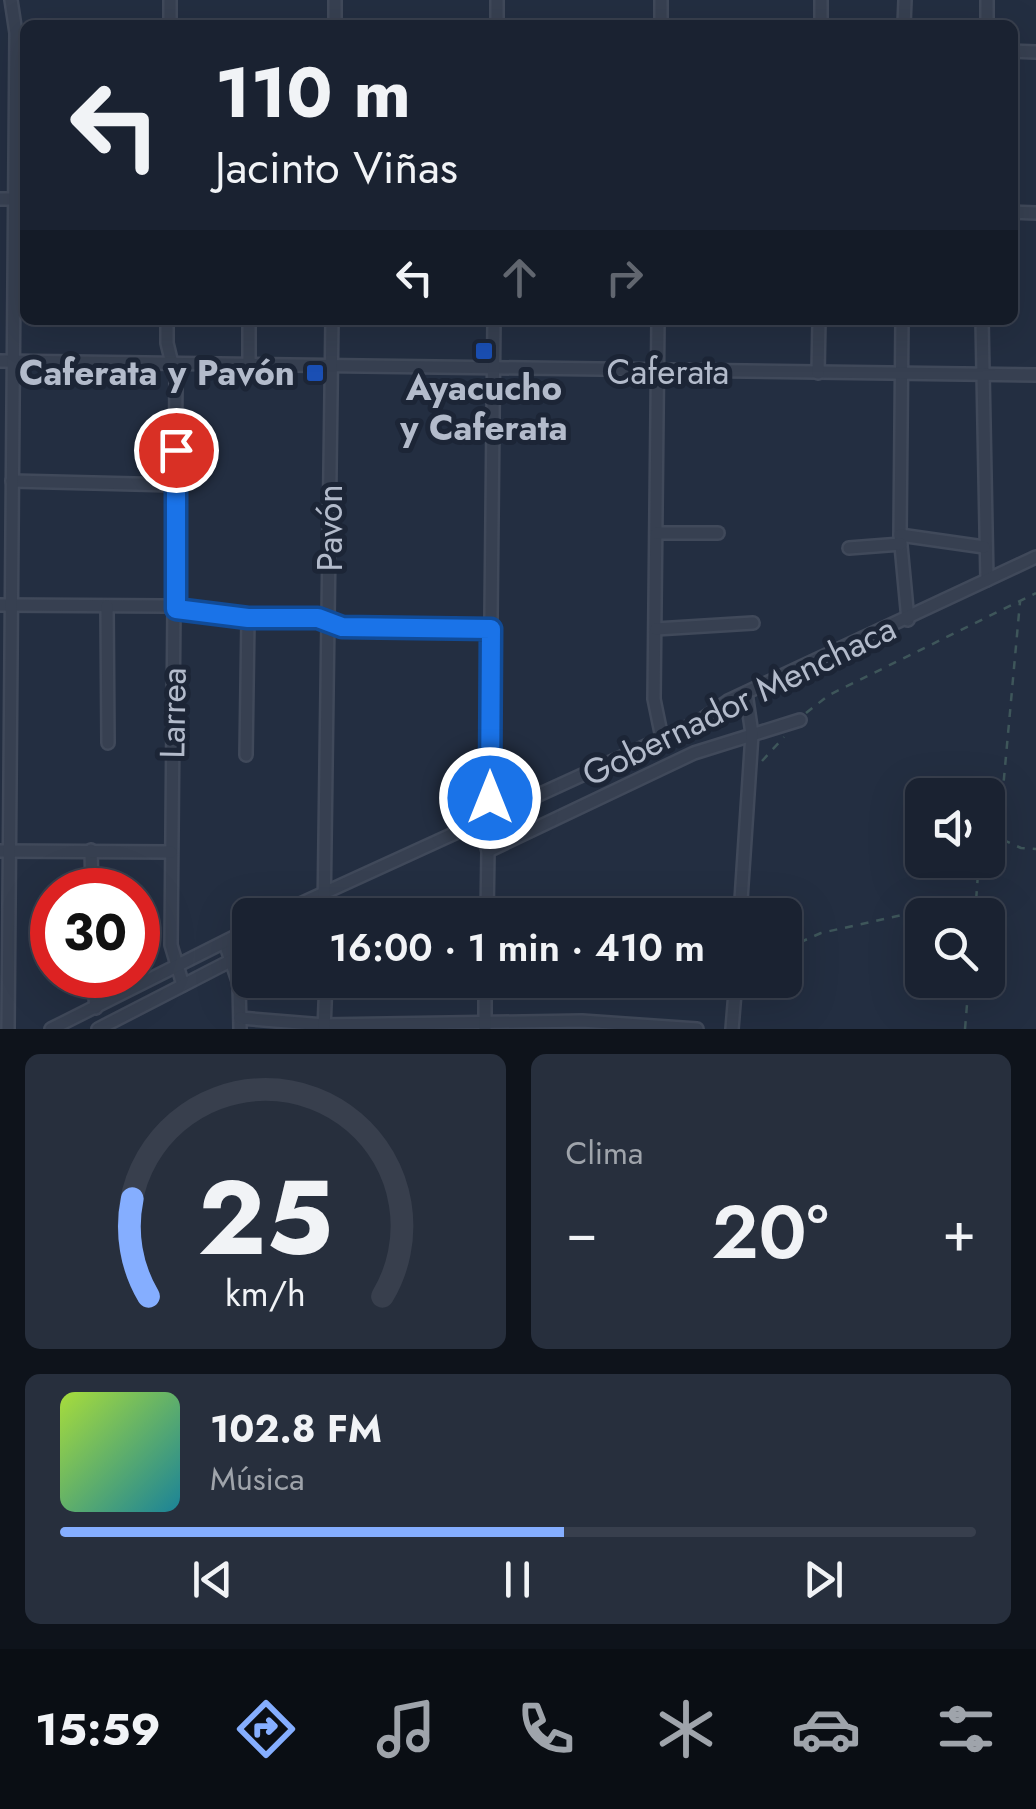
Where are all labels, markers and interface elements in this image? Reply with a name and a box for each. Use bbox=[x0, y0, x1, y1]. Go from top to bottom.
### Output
text: 110 m bbox=[215, 42, 411, 143]
icon: left bbox=[50, 60, 180, 190]
text: Jacinto Viñas bbox=[215, 135, 458, 200]
icon: left bbox=[387, 250, 442, 305]
icon: ahead bbox=[492, 250, 547, 305]
icon: right bbox=[597, 250, 652, 305]
marker: Ayacucho y Caferata bbox=[473, 340, 495, 362]
street label: Caferata bbox=[607, 347, 729, 397]
place label: Caferata y Pavón bbox=[19, 348, 295, 398]
marker: Caferata y Pavón bbox=[304, 362, 326, 384]
place label: Ayacucho y Caferata bbox=[399, 363, 568, 453]
pin bbox=[134, 408, 219, 493]
icon: arrive bbox=[149, 423, 204, 478]
street label: Pavón bbox=[305, 484, 355, 572]
street label: Gobernador Menchaca bbox=[574, 603, 904, 799]
street label: Larrea bbox=[147, 667, 199, 759]
position arrow bbox=[438, 746, 542, 850]
map controls bbox=[905, 778, 1005, 998]
button: sound bbox=[905, 778, 1005, 878]
speed limit sign: 30 bbox=[30, 868, 160, 998]
button: search bbox=[905, 898, 1005, 998]
text: 16:00 · 1 min · 410 m bbox=[329, 920, 705, 975]
text: Clima bbox=[566, 1130, 643, 1176]
text: 25 bbox=[198, 1143, 333, 1293]
text: 20° bbox=[711, 1178, 829, 1286]
text: − bbox=[566, 1192, 598, 1272]
text: + bbox=[942, 1192, 976, 1272]
text: km/h bbox=[225, 1268, 306, 1319]
text: 102.8 FM bbox=[210, 1401, 382, 1456]
text: Música bbox=[210, 1456, 305, 1502]
icon: previous bbox=[185, 1552, 240, 1607]
icon: pause bbox=[490, 1552, 545, 1607]
icon: next bbox=[796, 1552, 851, 1607]
icon: directions bbox=[231, 1694, 301, 1764]
icon: music bbox=[371, 1694, 441, 1764]
icon: phone bbox=[511, 1694, 581, 1764]
icon: climate bbox=[651, 1694, 721, 1764]
icon: car bbox=[791, 1694, 861, 1764]
icon: filters bbox=[931, 1694, 1001, 1764]
text: 15:59 bbox=[35, 1697, 161, 1762]

